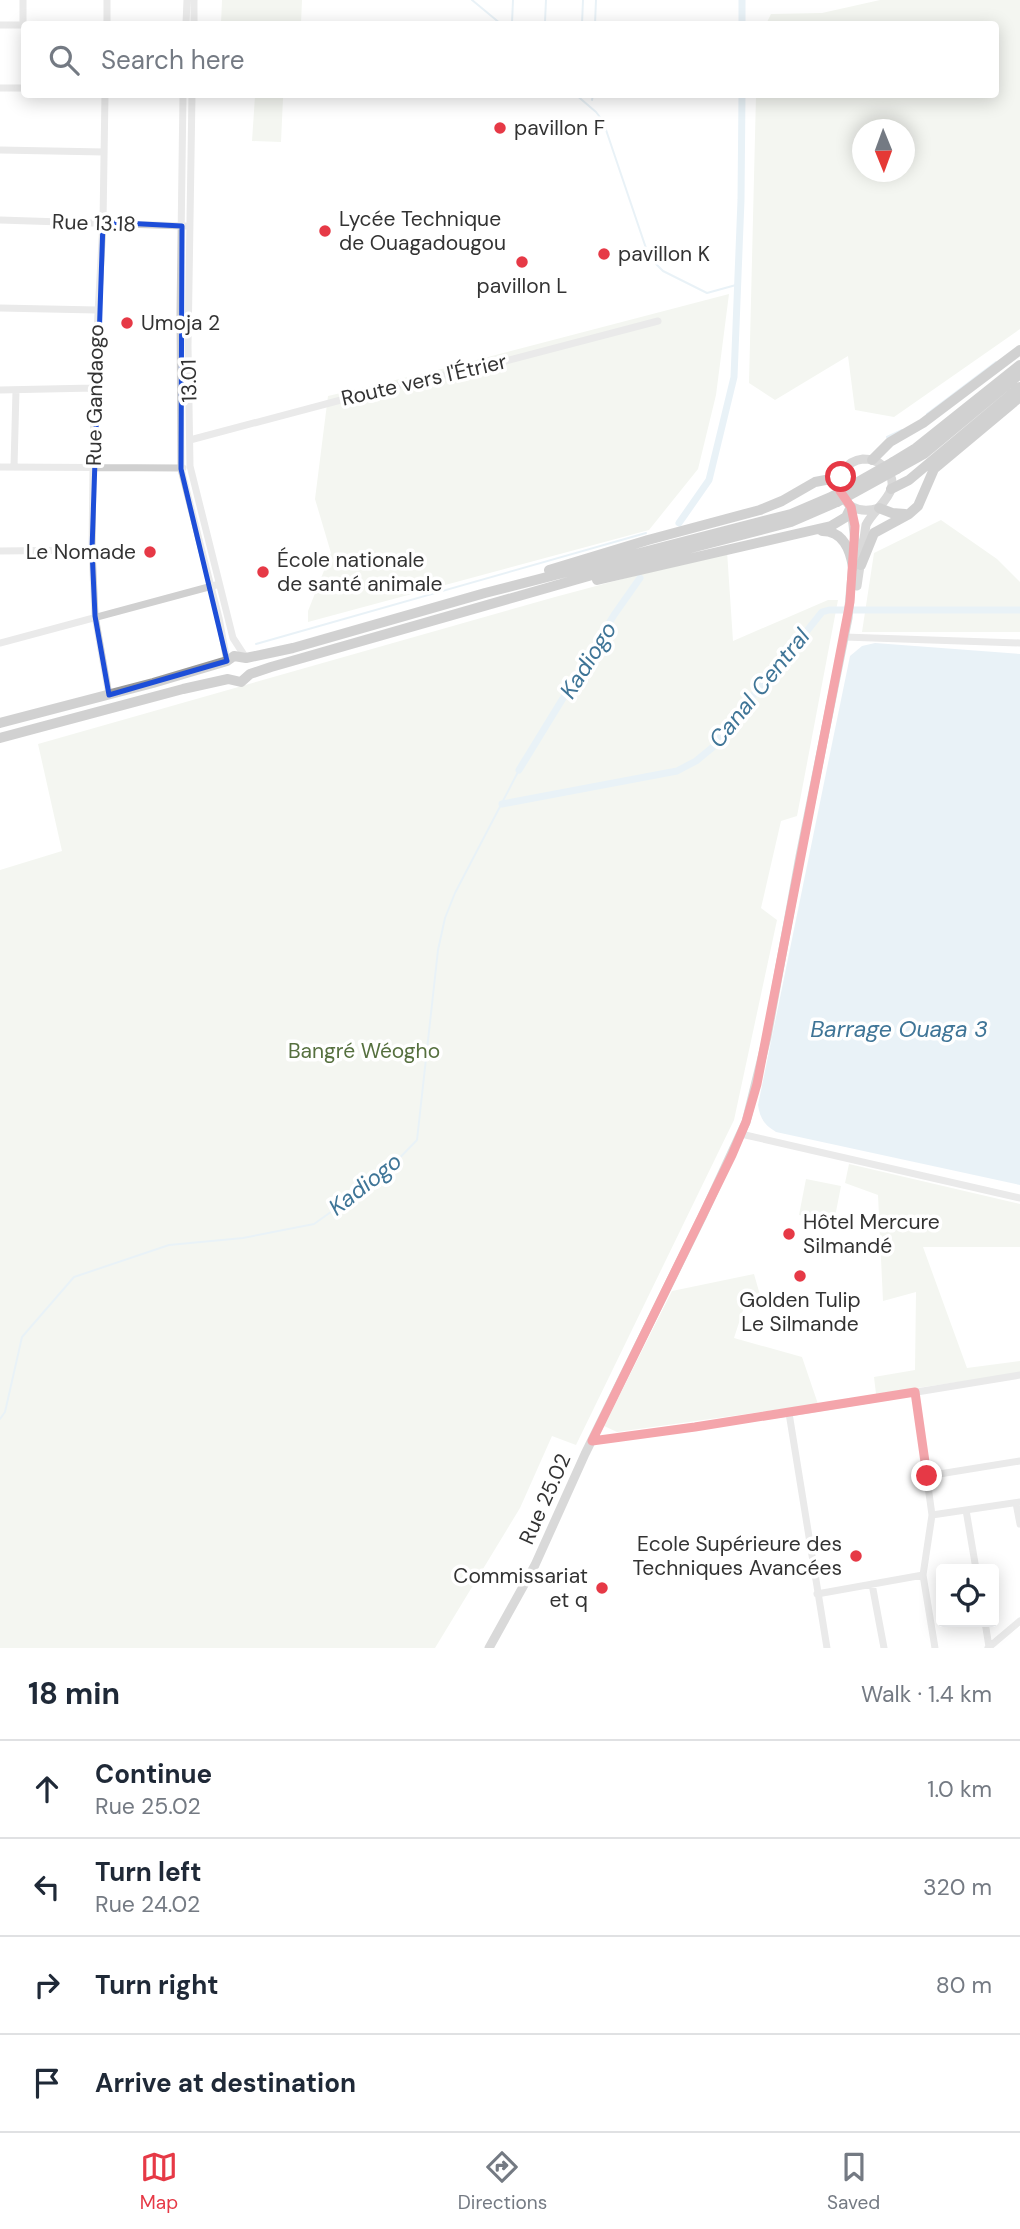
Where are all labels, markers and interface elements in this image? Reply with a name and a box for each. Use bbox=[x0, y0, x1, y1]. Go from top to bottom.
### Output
search box bbox=[21, 21, 999, 98]
icon: search bbox=[45, 41, 83, 79]
text: Search here bbox=[101, 43, 244, 77]
place label: pavillon F bbox=[514, 114, 605, 142]
north arrow bbox=[852, 119, 915, 182]
marker: pavillon F bbox=[492, 120, 508, 136]
place label: Lycée Technique de Ouagadougou bbox=[339, 205, 506, 257]
street label: Rue 13.18 bbox=[52, 208, 136, 238]
marker: Lycée Technique de Ouagadougou bbox=[317, 223, 333, 239]
place label: pavillon K bbox=[618, 240, 710, 268]
marker: pavillon K bbox=[596, 246, 612, 262]
marker: pavillon L bbox=[514, 254, 530, 270]
place label: pavillon L bbox=[477, 272, 567, 300]
place label: Umoja 2 bbox=[141, 309, 220, 337]
marker: Umoja 2 bbox=[119, 315, 135, 331]
street label: Rue Gandaogo bbox=[80, 324, 110, 466]
street label: Route vers l'Étrier bbox=[339, 347, 510, 413]
street label: 13.01 bbox=[175, 359, 203, 403]
route start bbox=[825, 461, 856, 492]
place label: Le Nomade bbox=[26, 538, 136, 566]
marker: Le Nomade bbox=[142, 544, 158, 560]
place label: École nationale de santé animale bbox=[277, 546, 442, 598]
marker: École nationale de santé animale bbox=[255, 564, 271, 580]
water label: Kadiogo bbox=[553, 616, 623, 704]
water label: Canal Central bbox=[702, 622, 817, 754]
water label: Barrage Ouaga 3 bbox=[810, 1014, 988, 1044]
park label: Bangré Wéogho bbox=[288, 1037, 440, 1065]
water label: Kadiogo bbox=[322, 1146, 408, 1222]
place label: Hôtel Mercure Silmandé bbox=[803, 1208, 940, 1260]
marker: Hôtel Mercure Silmandé bbox=[781, 1226, 797, 1242]
marker: Golden Tulip Le Silmande bbox=[792, 1268, 808, 1284]
place label: Golden Tulip Le Silmande bbox=[739, 1286, 861, 1338]
street label: Rue 25.02 bbox=[513, 1449, 577, 1549]
route end bbox=[911, 1460, 942, 1491]
place label: Ecole Supérieure des Techniques Avancées bbox=[632, 1530, 842, 1582]
marker: Ecole Supérieure des Techniques Avancées bbox=[848, 1548, 864, 1564]
place label: Commissariat et q bbox=[453, 1562, 588, 1614]
map controls bbox=[936, 1564, 999, 1627]
button: locate bbox=[936, 1564, 999, 1627]
marker: Commissariat et q bbox=[594, 1580, 610, 1596]
text: 18 min bbox=[28, 1674, 120, 1713]
text: Walk · 1.4 km bbox=[861, 1679, 992, 1709]
text: Continue bbox=[95, 1757, 212, 1791]
icon: ahead bbox=[28, 1770, 66, 1808]
text: 1.0 km bbox=[927, 1774, 992, 1804]
text: Rue 25.02 bbox=[95, 1791, 201, 1821]
text: Turn left bbox=[95, 1855, 202, 1889]
icon: left bbox=[28, 1868, 66, 1906]
text: 320 m bbox=[923, 1872, 992, 1902]
text: Rue 24.02 bbox=[95, 1889, 200, 1919]
icon: right bbox=[28, 1966, 66, 2004]
text: Turn right bbox=[95, 1968, 219, 2002]
text: 80 m bbox=[936, 1970, 992, 2000]
icon: arrive bbox=[28, 2064, 66, 2102]
text: Arrive at destination bbox=[95, 2066, 356, 2100]
tab: Map bbox=[140, 2148, 178, 2215]
tab: Directions bbox=[458, 2148, 547, 2215]
tab: Saved bbox=[827, 2148, 880, 2215]

